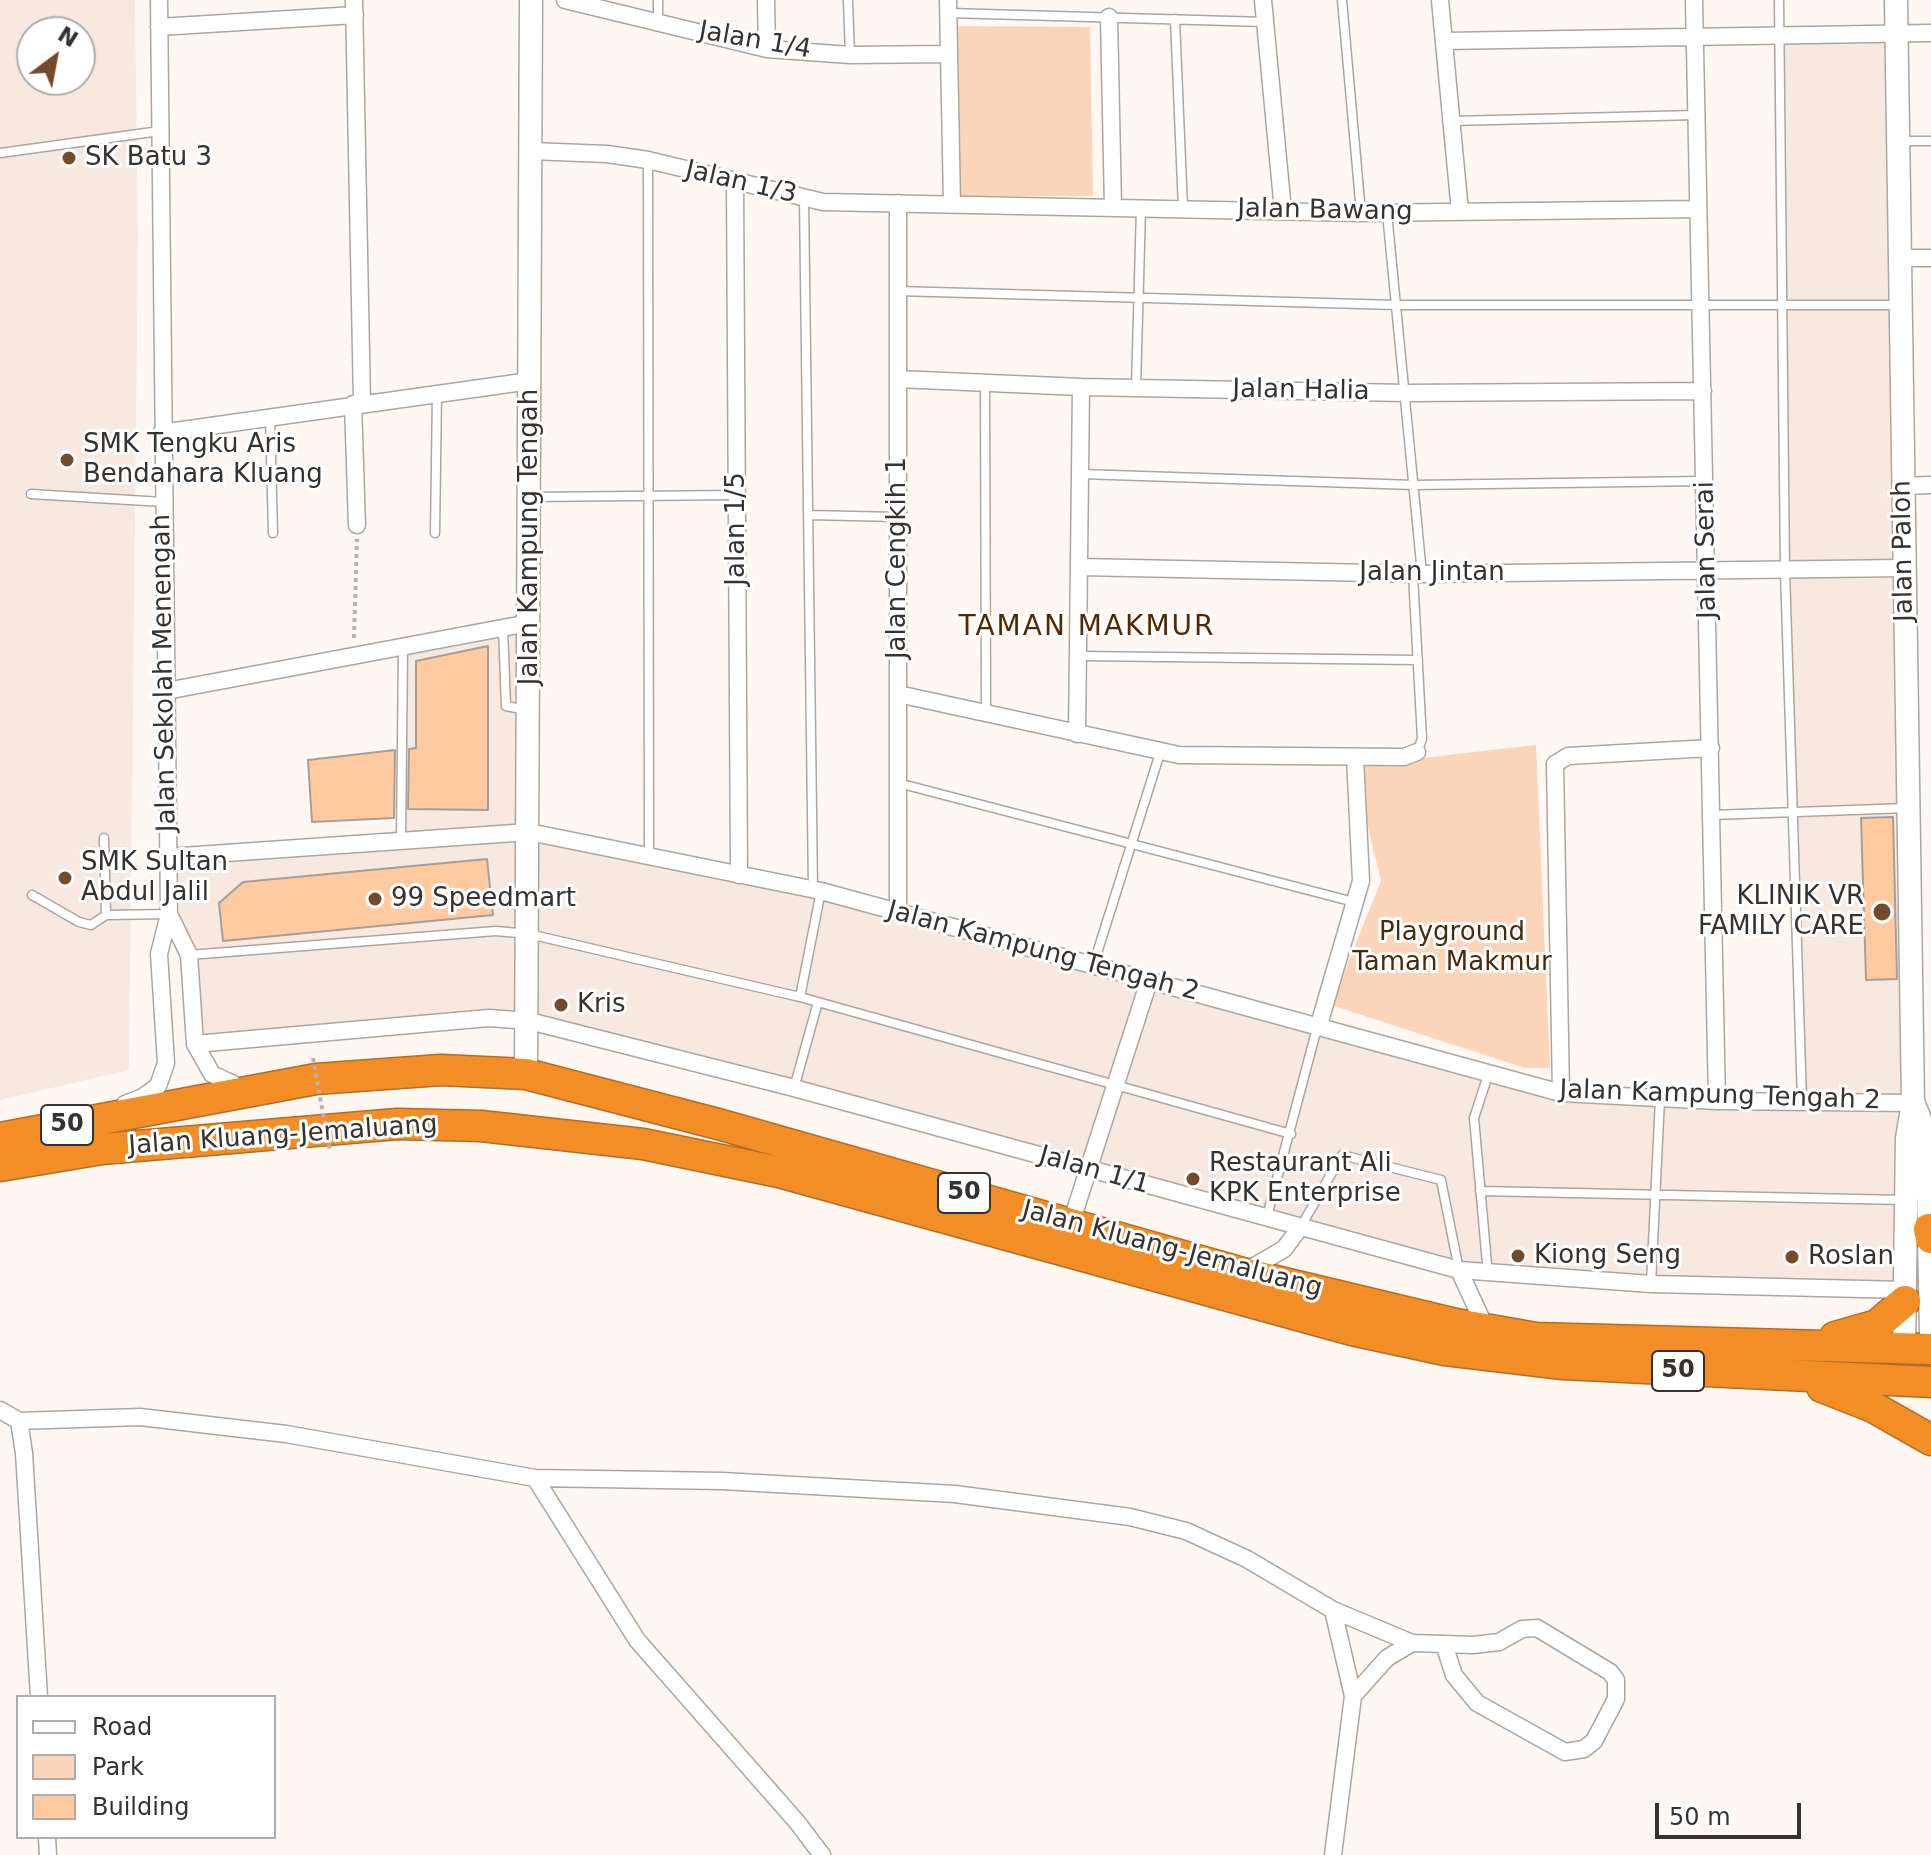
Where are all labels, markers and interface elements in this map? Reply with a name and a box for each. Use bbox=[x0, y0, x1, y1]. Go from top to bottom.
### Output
north arrow bbox=[16, 16, 96, 96]
street label: Jalan 1/4 bbox=[696, 16, 814, 66]
text: N bbox=[53, 21, 82, 52]
place label: SK Batu 3 bbox=[85, 142, 212, 174]
marker: SK Batu 3 bbox=[60, 149, 78, 167]
street label: Jalan 1/3 bbox=[682, 155, 800, 211]
street label: Jalan Bawang bbox=[1237, 194, 1413, 228]
street label: Jalan Halia bbox=[1232, 374, 1370, 408]
street label: Jalan Kampung Tengah bbox=[514, 389, 546, 685]
place label: SMK Tengku Aris Bendahara Kluang bbox=[83, 429, 323, 490]
marker: SMK Tengku Aris Bendahara Kluang bbox=[58, 451, 76, 469]
street label: Jalan Cengkih 1 bbox=[882, 457, 914, 659]
street label: Jalan 1/5 bbox=[721, 472, 753, 586]
street label: Jalan Paloh bbox=[1887, 480, 1921, 622]
street label: Jalan Serai bbox=[1690, 481, 1724, 619]
street label: Jalan Sekolah Menengah bbox=[147, 514, 183, 832]
street label: Jalan Jintan bbox=[1359, 557, 1505, 589]
district label: TAMAN MAKMUR bbox=[958, 611, 1216, 645]
place label: SMK Sultan Abdul Jalil bbox=[81, 847, 228, 908]
marker: SMK Sultan Abdul Jalil bbox=[56, 869, 74, 887]
place label: KLINIK VR FAMILY CARE bbox=[1698, 881, 1864, 942]
place label: 99 Speedmart bbox=[391, 883, 576, 915]
marker: 99 Speedmart bbox=[366, 890, 384, 908]
street label: Jalan Kampung Tengah 2 bbox=[884, 895, 1202, 1009]
marker: KLINIK VR FAMILY CARE bbox=[1871, 901, 1893, 923]
park label: Playground Taman Makmur bbox=[1352, 917, 1552, 978]
place label: Kris bbox=[577, 989, 626, 1021]
marker: Kris bbox=[552, 996, 570, 1014]
street label: Jalan Kampung Tengah 2 bbox=[1559, 1075, 1881, 1117]
road number: 50 bbox=[41, 1105, 93, 1145]
street label: Jalan Kluang-Jemaluang bbox=[128, 1110, 438, 1162]
street label: Jalan 1/1 bbox=[1035, 1140, 1153, 1202]
place label: Restaurant Ali KPK Enterprise bbox=[1209, 1148, 1401, 1210]
marker: Restaurant Ali KPK Enterprise bbox=[1184, 1170, 1202, 1188]
road number: 50 bbox=[938, 1173, 990, 1213]
street label: Jalan Kluang-Jemaluang bbox=[1018, 1195, 1326, 1305]
place label: Kiong Seng bbox=[1534, 1240, 1681, 1272]
place label: Roslan bbox=[1808, 1241, 1894, 1273]
marker: Kiong Seng bbox=[1509, 1247, 1527, 1265]
marker: Roslan bbox=[1783, 1248, 1801, 1266]
road number: 50 bbox=[1652, 1351, 1704, 1391]
legend bbox=[16, 1695, 276, 1839]
text: Road bbox=[92, 1713, 152, 1741]
text: Park bbox=[92, 1753, 144, 1781]
scale bar bbox=[1659, 1787, 1805, 1837]
text: Building bbox=[92, 1793, 189, 1821]
text: 50 m bbox=[1669, 1803, 1731, 1831]

